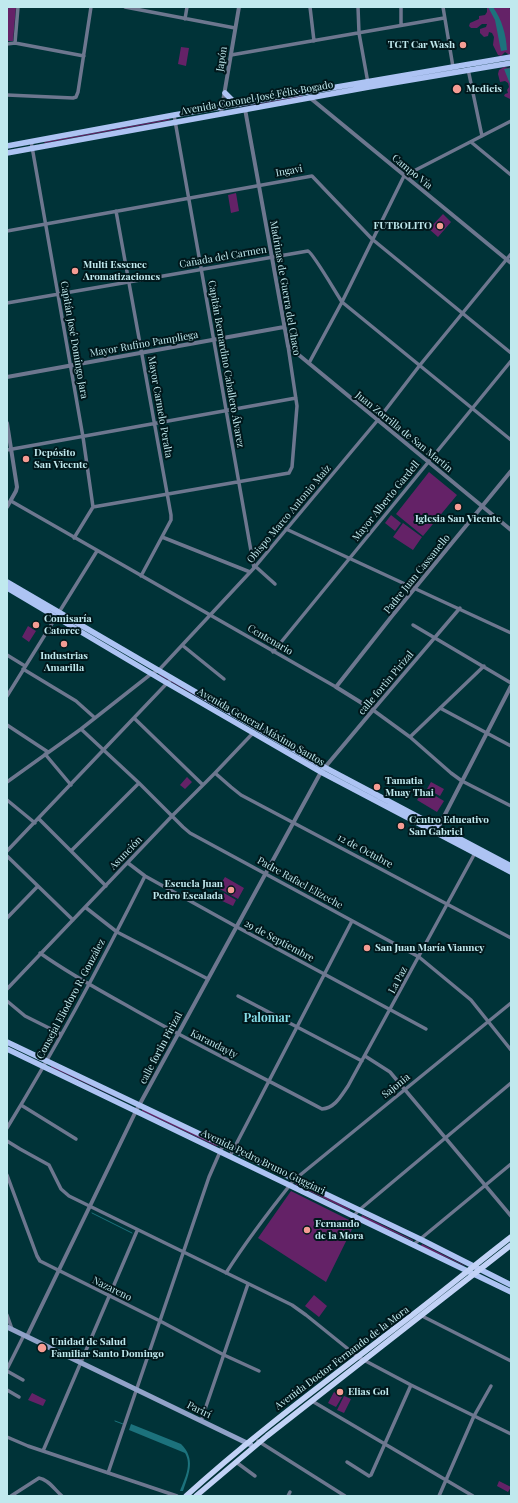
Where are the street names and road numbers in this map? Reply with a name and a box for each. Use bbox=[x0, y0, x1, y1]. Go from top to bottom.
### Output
street label: Japón bbox=[214, 46, 230, 72]
street label: Avenida Coronel José Félix Bogado bbox=[180, 79, 334, 117]
street label: Campo Vía bbox=[389, 152, 435, 192]
street label: Ingavi bbox=[275, 163, 303, 179]
street label: Madrinas de Guerra del Chaco bbox=[267, 220, 303, 356]
street label: Cañada del Carmen bbox=[178, 243, 268, 271]
street label: Capitán Bernardino Caballero Álvarez bbox=[205, 279, 247, 449]
street label: Capitán José Domingo Jara bbox=[58, 280, 90, 400]
street label: Mayor Rufino Pampliega bbox=[89, 329, 199, 359]
street label: Mayor Carmelo Peralta bbox=[145, 355, 175, 459]
street label: Juan Zorrilla de San Martín bbox=[353, 389, 455, 475]
street label: Mayor Alberto Gardell bbox=[350, 459, 422, 543]
street label: Obispo Marco Antonio Maíz bbox=[244, 462, 334, 566]
street label: Padre Juan Cassanello bbox=[381, 532, 453, 616]
street label: Centenario bbox=[245, 622, 295, 658]
street label: calle fortin Pirizal bbox=[356, 649, 416, 717]
street label: Avenida General Máximo Santos bbox=[195, 686, 327, 768]
street label: 12 de Octubre bbox=[335, 831, 395, 871]
street label: Asunción bbox=[107, 834, 145, 872]
street label: Padre Rafael Elizeche bbox=[255, 854, 345, 912]
street label: 29 de Septiembre bbox=[242, 918, 316, 964]
street label: Consejal Eliodoro R. González bbox=[34, 937, 108, 1061]
street label: La Paz bbox=[386, 964, 410, 996]
street label: calle fortin Pirizal bbox=[137, 1010, 185, 1086]
street label: Karandayty bbox=[188, 1027, 240, 1061]
street label: Sajonia bbox=[380, 1071, 412, 1101]
street label: Avenida Pedro Bruno Guggiari bbox=[199, 1127, 327, 1197]
street label: Nazareno bbox=[90, 1274, 134, 1304]
street label: Avenida Doctor Fernando de la Mora bbox=[273, 1304, 411, 1412]
street label: Parirí bbox=[185, 1399, 213, 1421]

